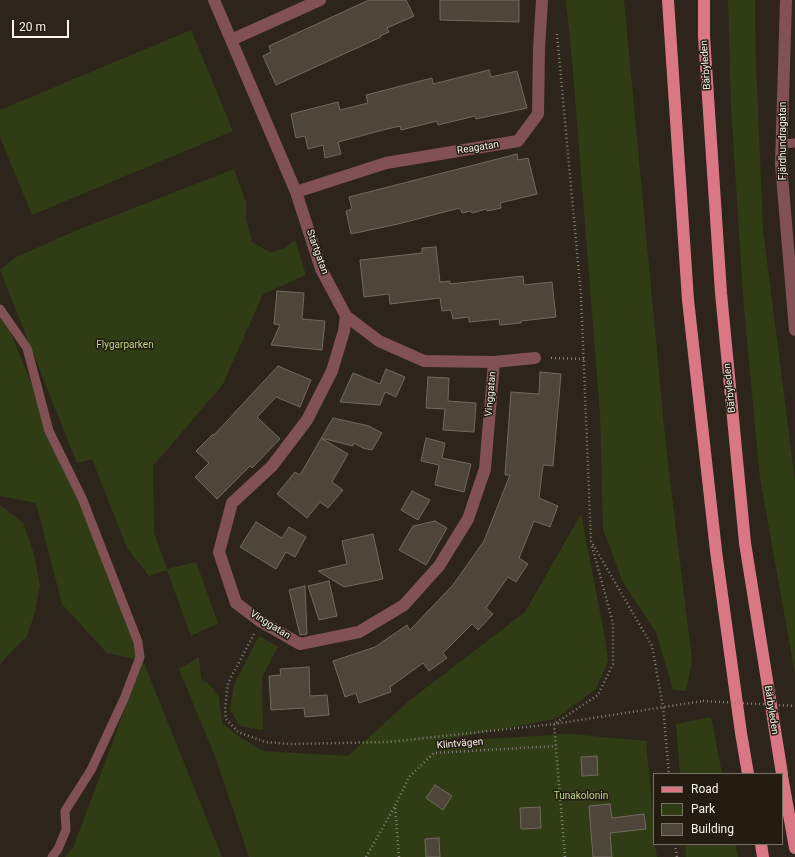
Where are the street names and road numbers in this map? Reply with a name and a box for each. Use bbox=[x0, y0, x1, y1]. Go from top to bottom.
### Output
street label: Bärbyleden bbox=[698, 40, 714, 90]
street label: Fjärdhundragatan bbox=[777, 102, 789, 180]
street label: Reagatan bbox=[456, 139, 500, 157]
street label: Startgatan bbox=[303, 228, 331, 276]
street label: Bärbyleden bbox=[721, 363, 739, 413]
street label: Vinggatan bbox=[483, 371, 499, 417]
street label: Vinggatan bbox=[248, 608, 292, 642]
street label: Bärbyleden bbox=[761, 685, 781, 735]
street label: Klintvägen bbox=[436, 736, 484, 752]

